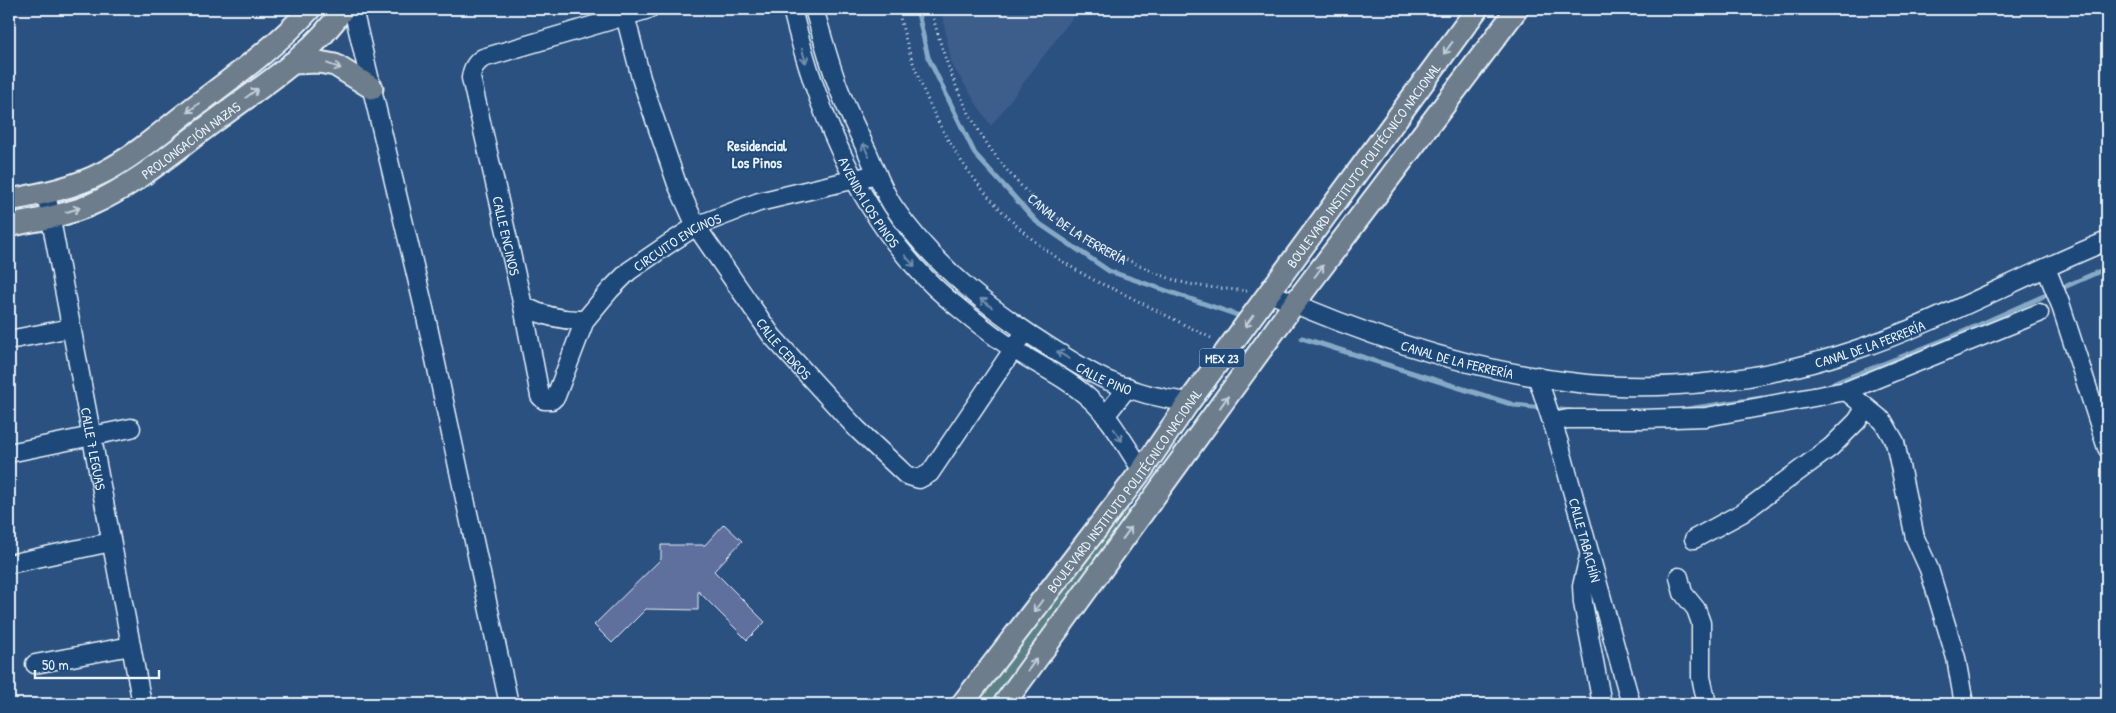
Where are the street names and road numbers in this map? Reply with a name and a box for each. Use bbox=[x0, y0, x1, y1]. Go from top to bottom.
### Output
street label: BOULEVARD INSTITUTO POLITÉCNICO NACIONAL bbox=[1281, 59, 1444, 271]
street label: PROLONGACIÓN NAZAS bbox=[137, 96, 244, 183]
street label: AVENIDA LOS PINOS bbox=[835, 154, 905, 252]
street label: CANAL DE LA FERRERÍA bbox=[1024, 188, 1130, 268]
street label: CALLE ENCINOS bbox=[489, 194, 525, 278]
street label: CIRCUITO ENCINOS bbox=[629, 208, 724, 275]
street label: CALLE CEDROS bbox=[753, 314, 817, 383]
street label: CANAL DE LA FERRERÍA bbox=[1812, 315, 1928, 371]
street label: CANAL DE LA FERRERÍA bbox=[1399, 335, 1515, 382]
road number: MEX 23 bbox=[1200, 348, 1244, 368]
street label: CALLE PINO bbox=[1073, 356, 1135, 399]
street label: BOULEVARD INSTITUTO POLITÉCNICO NACIONAL bbox=[1042, 384, 1205, 596]
street label: CALLE 7 LEGUAS bbox=[77, 406, 111, 492]
street label: CALLE TABACHÍN bbox=[1565, 496, 1606, 584]

